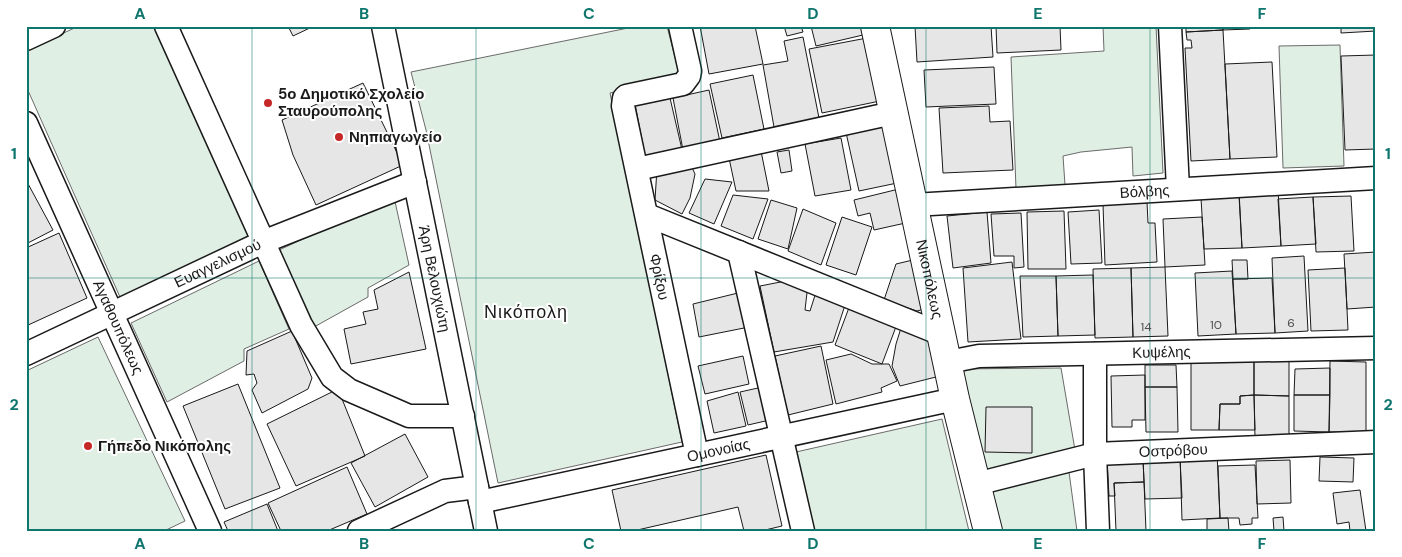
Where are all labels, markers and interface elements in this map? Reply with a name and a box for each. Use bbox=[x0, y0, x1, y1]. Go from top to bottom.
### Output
text: A bbox=[134, 3, 146, 24]
text: B bbox=[359, 3, 369, 24]
text: C bbox=[583, 3, 595, 24]
text: D bbox=[807, 3, 819, 24]
text: E bbox=[1033, 3, 1043, 24]
text: F bbox=[1258, 3, 1267, 24]
place label: 5ο Δημοτικό Σχολείο Σταυρούπολης bbox=[278, 84, 424, 121]
marker: 5ο Δημοτικό Σχολείο Σταυρούπολης bbox=[262, 97, 274, 109]
place label: Νηπιαγωγείο bbox=[349, 127, 442, 147]
marker: Νηπιαγωγείο bbox=[333, 131, 345, 143]
text: 1 bbox=[11, 143, 17, 164]
text: 1 bbox=[1385, 143, 1391, 164]
street label: Βόλβης bbox=[1119, 180, 1170, 203]
street label: Άρη Βελουχιώτη bbox=[414, 224, 455, 334]
street label: Ευαγγελισμού bbox=[171, 234, 264, 293]
street label: Νικοπόλεως bbox=[911, 238, 948, 321]
street label: Φρίξου bbox=[645, 252, 674, 302]
street label: Αγαθουπόλεως bbox=[88, 277, 148, 378]
district label: Νικόπολη bbox=[484, 300, 568, 324]
house number: 6 bbox=[1287, 315, 1295, 331]
house number: 10 bbox=[1210, 317, 1222, 333]
house number: 14 bbox=[1140, 319, 1152, 335]
street label: Κυψέλης bbox=[1132, 342, 1191, 363]
text: 2 bbox=[9, 394, 19, 415]
text: 2 bbox=[1383, 394, 1393, 415]
street label: Ομονοίας bbox=[685, 434, 752, 467]
place label: Γήπεδο Νικόπολης bbox=[98, 436, 231, 456]
street label: Οστρόβου bbox=[1138, 439, 1208, 462]
marker: Γήπεδο Νικόπολης bbox=[82, 440, 94, 452]
text: A bbox=[134, 533, 146, 554]
text: B bbox=[359, 533, 369, 554]
text: C bbox=[583, 533, 595, 554]
text: D bbox=[807, 533, 819, 554]
text: E bbox=[1033, 533, 1043, 554]
text: F bbox=[1258, 533, 1267, 554]

